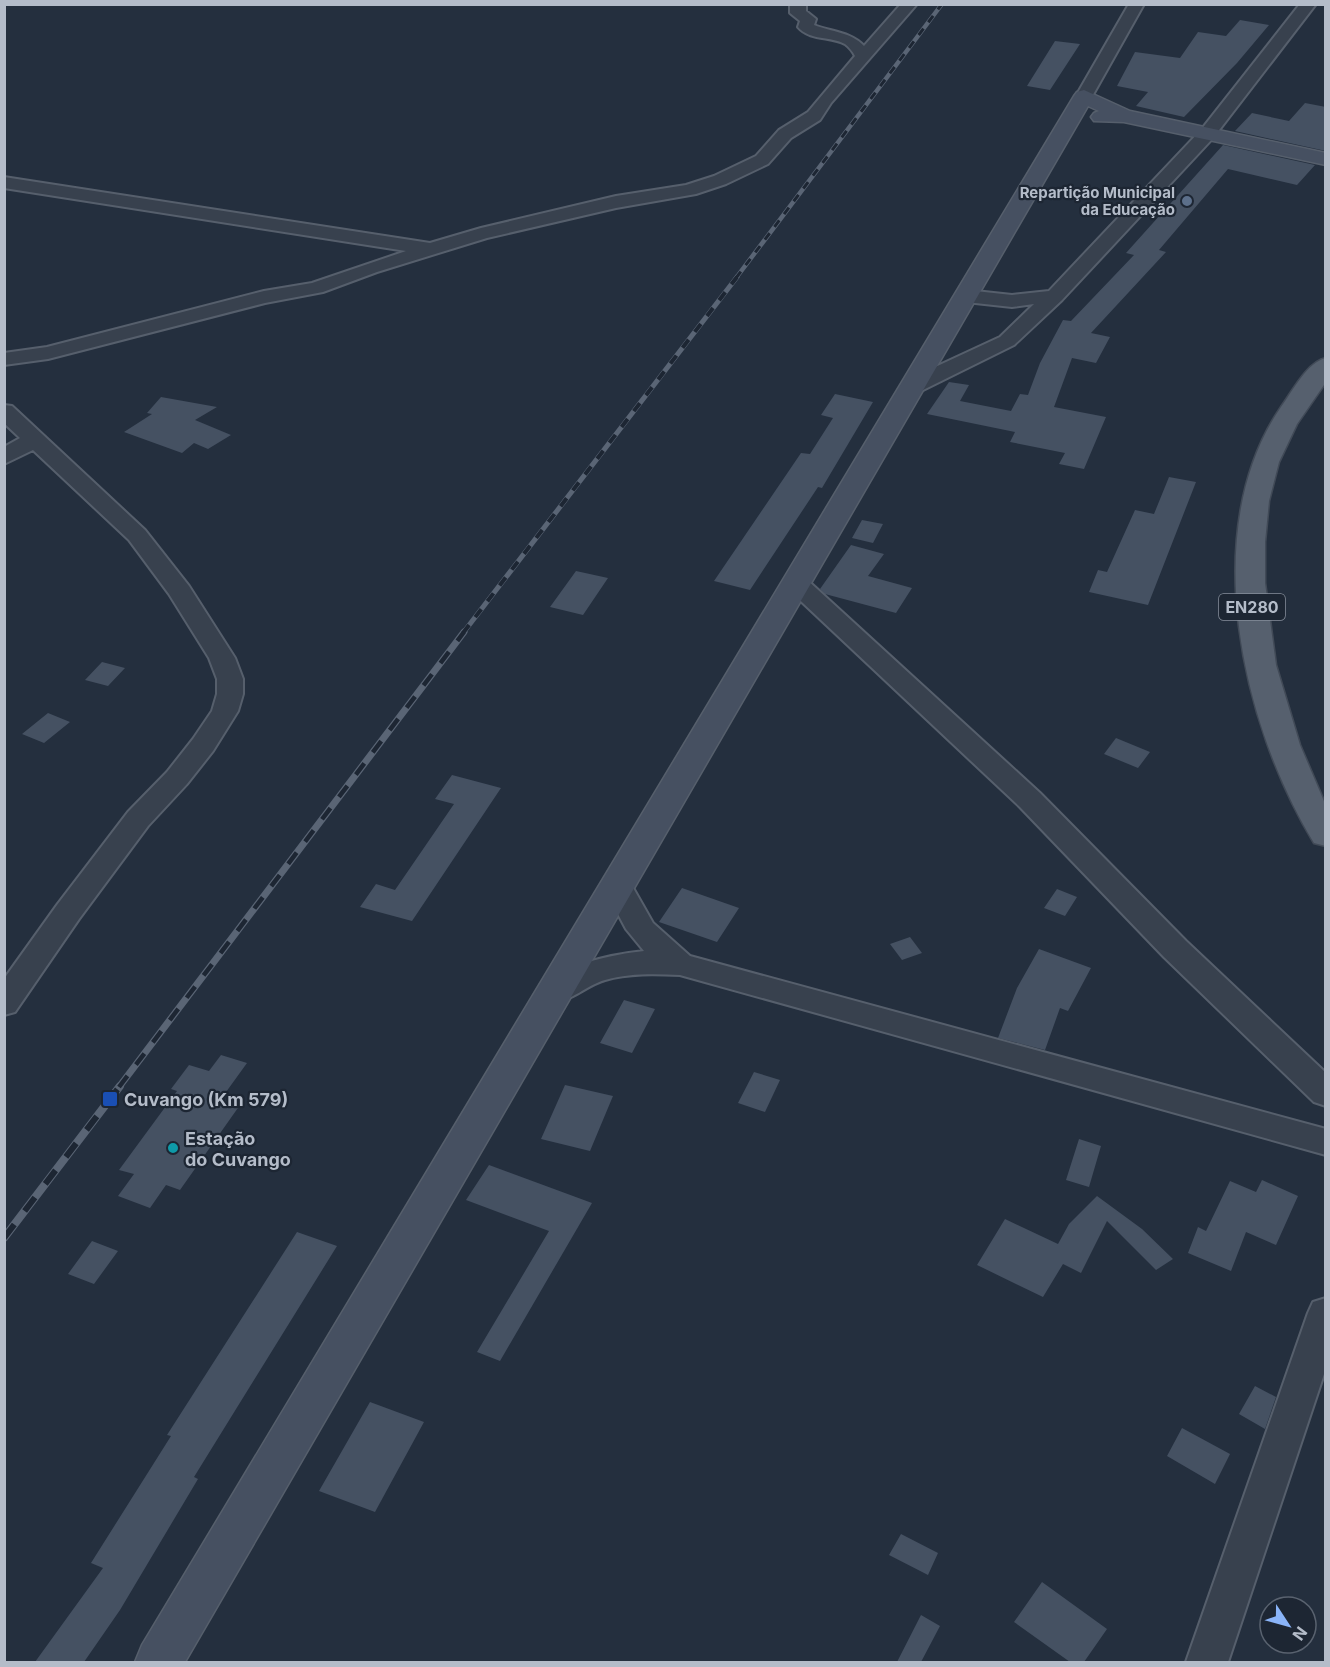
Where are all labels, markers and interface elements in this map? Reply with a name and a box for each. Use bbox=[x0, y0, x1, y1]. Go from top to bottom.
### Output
place label: Repartição Municipal da Educação bbox=[1020, 183, 1175, 219]
marker: Repartição Municipal da Educação bbox=[1180, 194, 1194, 208]
road number: EN280 bbox=[1219, 594, 1285, 620]
place label: Cuvango (Km 579) bbox=[124, 1089, 288, 1110]
marker: Cuvango (Km 579) bbox=[101, 1090, 119, 1108]
place label: Estação do Cuvango bbox=[185, 1128, 291, 1170]
marker: Estação do Cuvango bbox=[166, 1141, 180, 1155]
north arrow bbox=[1258, 1595, 1318, 1655]
text: N bbox=[1288, 1623, 1312, 1645]

